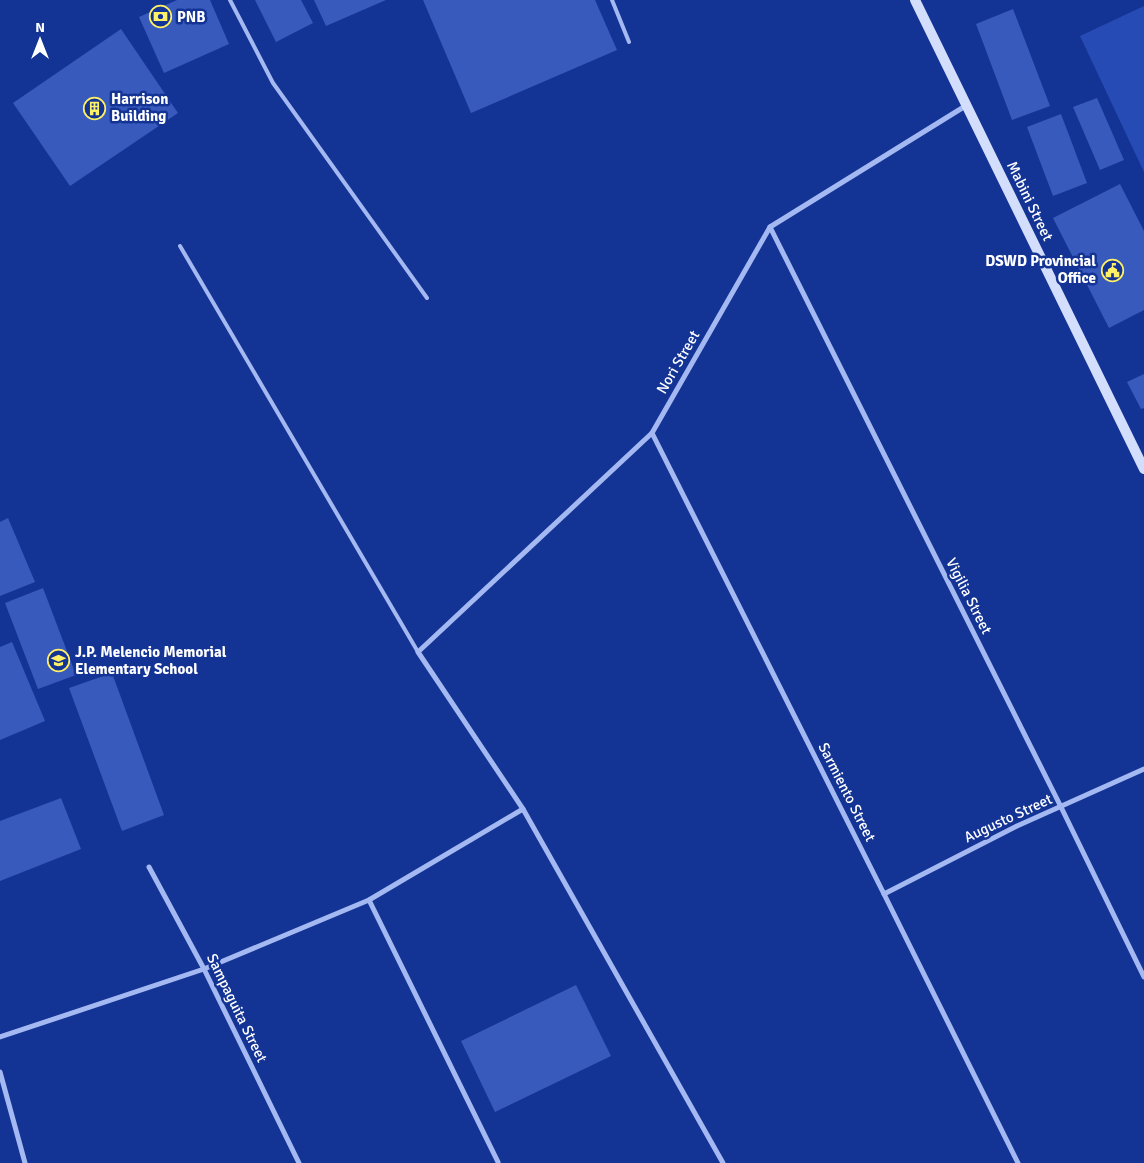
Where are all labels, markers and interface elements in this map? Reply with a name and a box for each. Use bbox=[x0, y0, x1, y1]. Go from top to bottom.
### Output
bank icon: PNB bbox=[149, 5, 173, 29]
place label: PNB bbox=[177, 8, 206, 26]
north arrow bbox=[15, 15, 65, 65]
text: N bbox=[35, 19, 45, 36]
place label: Harrison Building bbox=[111, 90, 168, 125]
building icon: Harrison Building bbox=[83, 96, 107, 120]
street label: Mabini Street bbox=[1003, 158, 1057, 244]
place label: DSWD Provincial Office bbox=[985, 252, 1096, 287]
public building icon: DSWD Provincial Office bbox=[1100, 258, 1124, 282]
street label: Nori Street bbox=[653, 327, 703, 397]
street label: Vigilia Street bbox=[942, 555, 996, 637]
place label: J.P. Melencio Memorial Elementary School bbox=[75, 643, 227, 678]
school or university icon: J.P. Melencio Memorial Elementary School bbox=[47, 649, 71, 673]
street label: Sarmiento Street bbox=[814, 740, 880, 844]
street label: Augusto Street bbox=[961, 790, 1055, 846]
street label: Sampaguita Street bbox=[203, 951, 271, 1065]

